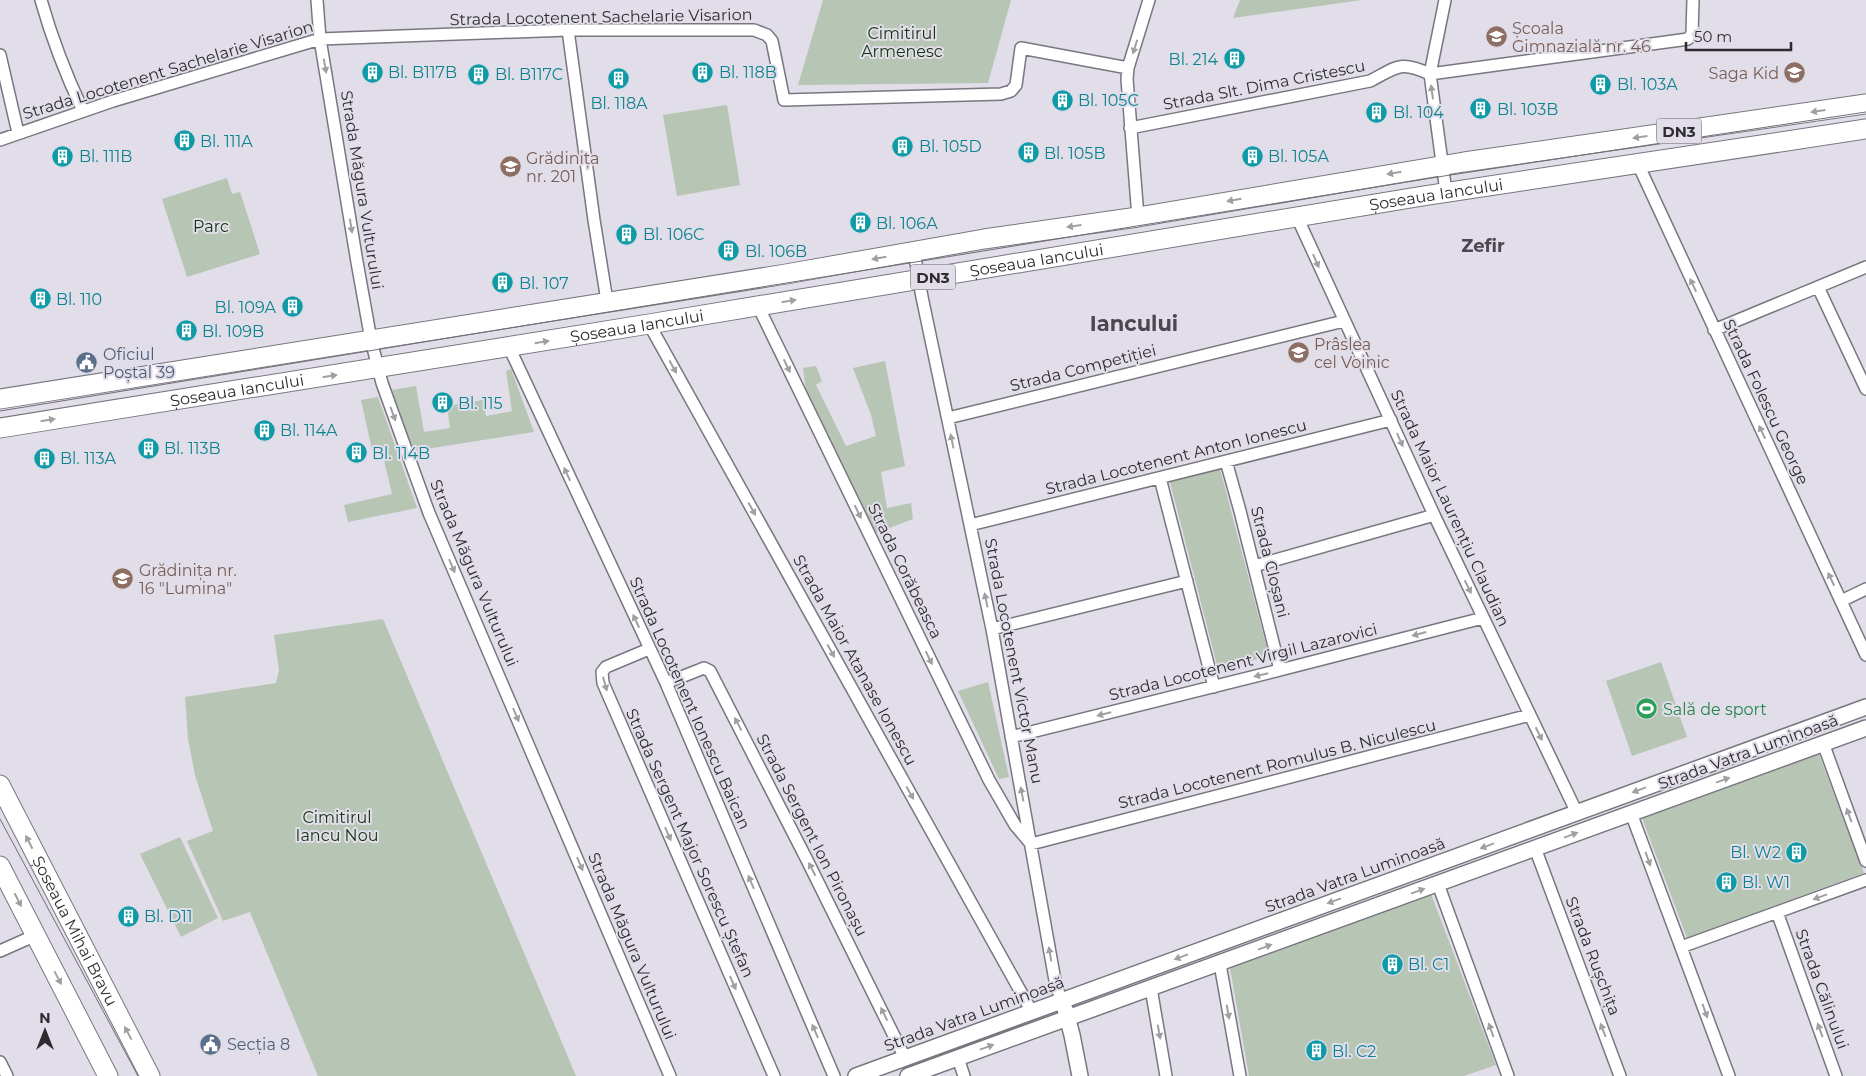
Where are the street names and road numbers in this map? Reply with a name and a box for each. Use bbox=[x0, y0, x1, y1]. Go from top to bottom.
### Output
street label: Strada Locotenent Sachelarie Visarion bbox=[449, 5, 753, 29]
street label: Strada Locotenent Sachelarie Visarion bbox=[20, 17, 316, 123]
street label: Strada Slt. Dima Cristescu bbox=[1161, 56, 1367, 114]
street label: Strada Măgura Vulturului bbox=[337, 89, 387, 291]
road number: DN3 bbox=[1656, 118, 1702, 144]
street label: Șoseaua Iancului bbox=[1368, 175, 1504, 215]
street label: Șoseaua Iancului bbox=[968, 240, 1105, 281]
road number: DN3 bbox=[910, 264, 956, 290]
street label: Șoseaua Iancului bbox=[569, 306, 705, 347]
street label: Strada Folescu George bbox=[1719, 316, 1813, 488]
street label: Strada Competiției bbox=[1008, 341, 1158, 396]
street label: Șoseaua Iancului bbox=[169, 370, 305, 411]
street label: Strada Maior Laurențiu Claudian bbox=[1386, 387, 1513, 630]
street label: Strada Locotenent Anton Ionescu bbox=[1043, 415, 1309, 499]
street label: Strada Măgura Vulturului bbox=[426, 477, 522, 669]
street label: Strada Corăbeasca bbox=[864, 500, 946, 642]
street label: Strada Cloșani bbox=[1246, 504, 1293, 620]
street label: Strada Locotenent Victor Manu bbox=[981, 537, 1047, 785]
street label: Strada Maior Atanase Ionescu bbox=[789, 552, 921, 768]
street label: Strada Locotenent Ionescu Baican bbox=[626, 574, 754, 832]
street label: Strada Locotenent Virgil Lazarovici bbox=[1107, 619, 1379, 705]
street label: Strada Sergent Major Sorescu Ștefan bbox=[621, 706, 758, 981]
street label: Strada Vatra Luminoasă bbox=[1655, 711, 1841, 793]
street label: Strada Locotenent Romulus B. Niculescu bbox=[1116, 715, 1438, 813]
street label: Strada Sergent Ion Pironașu bbox=[752, 731, 871, 940]
street label: Strada Vatra Luminoasă bbox=[1262, 834, 1448, 916]
street label: Strada Măgura Vulturului bbox=[584, 850, 680, 1042]
street label: Șoseaua Mihai Bravu bbox=[28, 853, 122, 1009]
street label: Strada Rușchița bbox=[1561, 894, 1624, 1018]
street label: Strada Călinului bbox=[1791, 926, 1853, 1052]
street label: Strada Vatra Luminoasă bbox=[881, 973, 1067, 1055]

